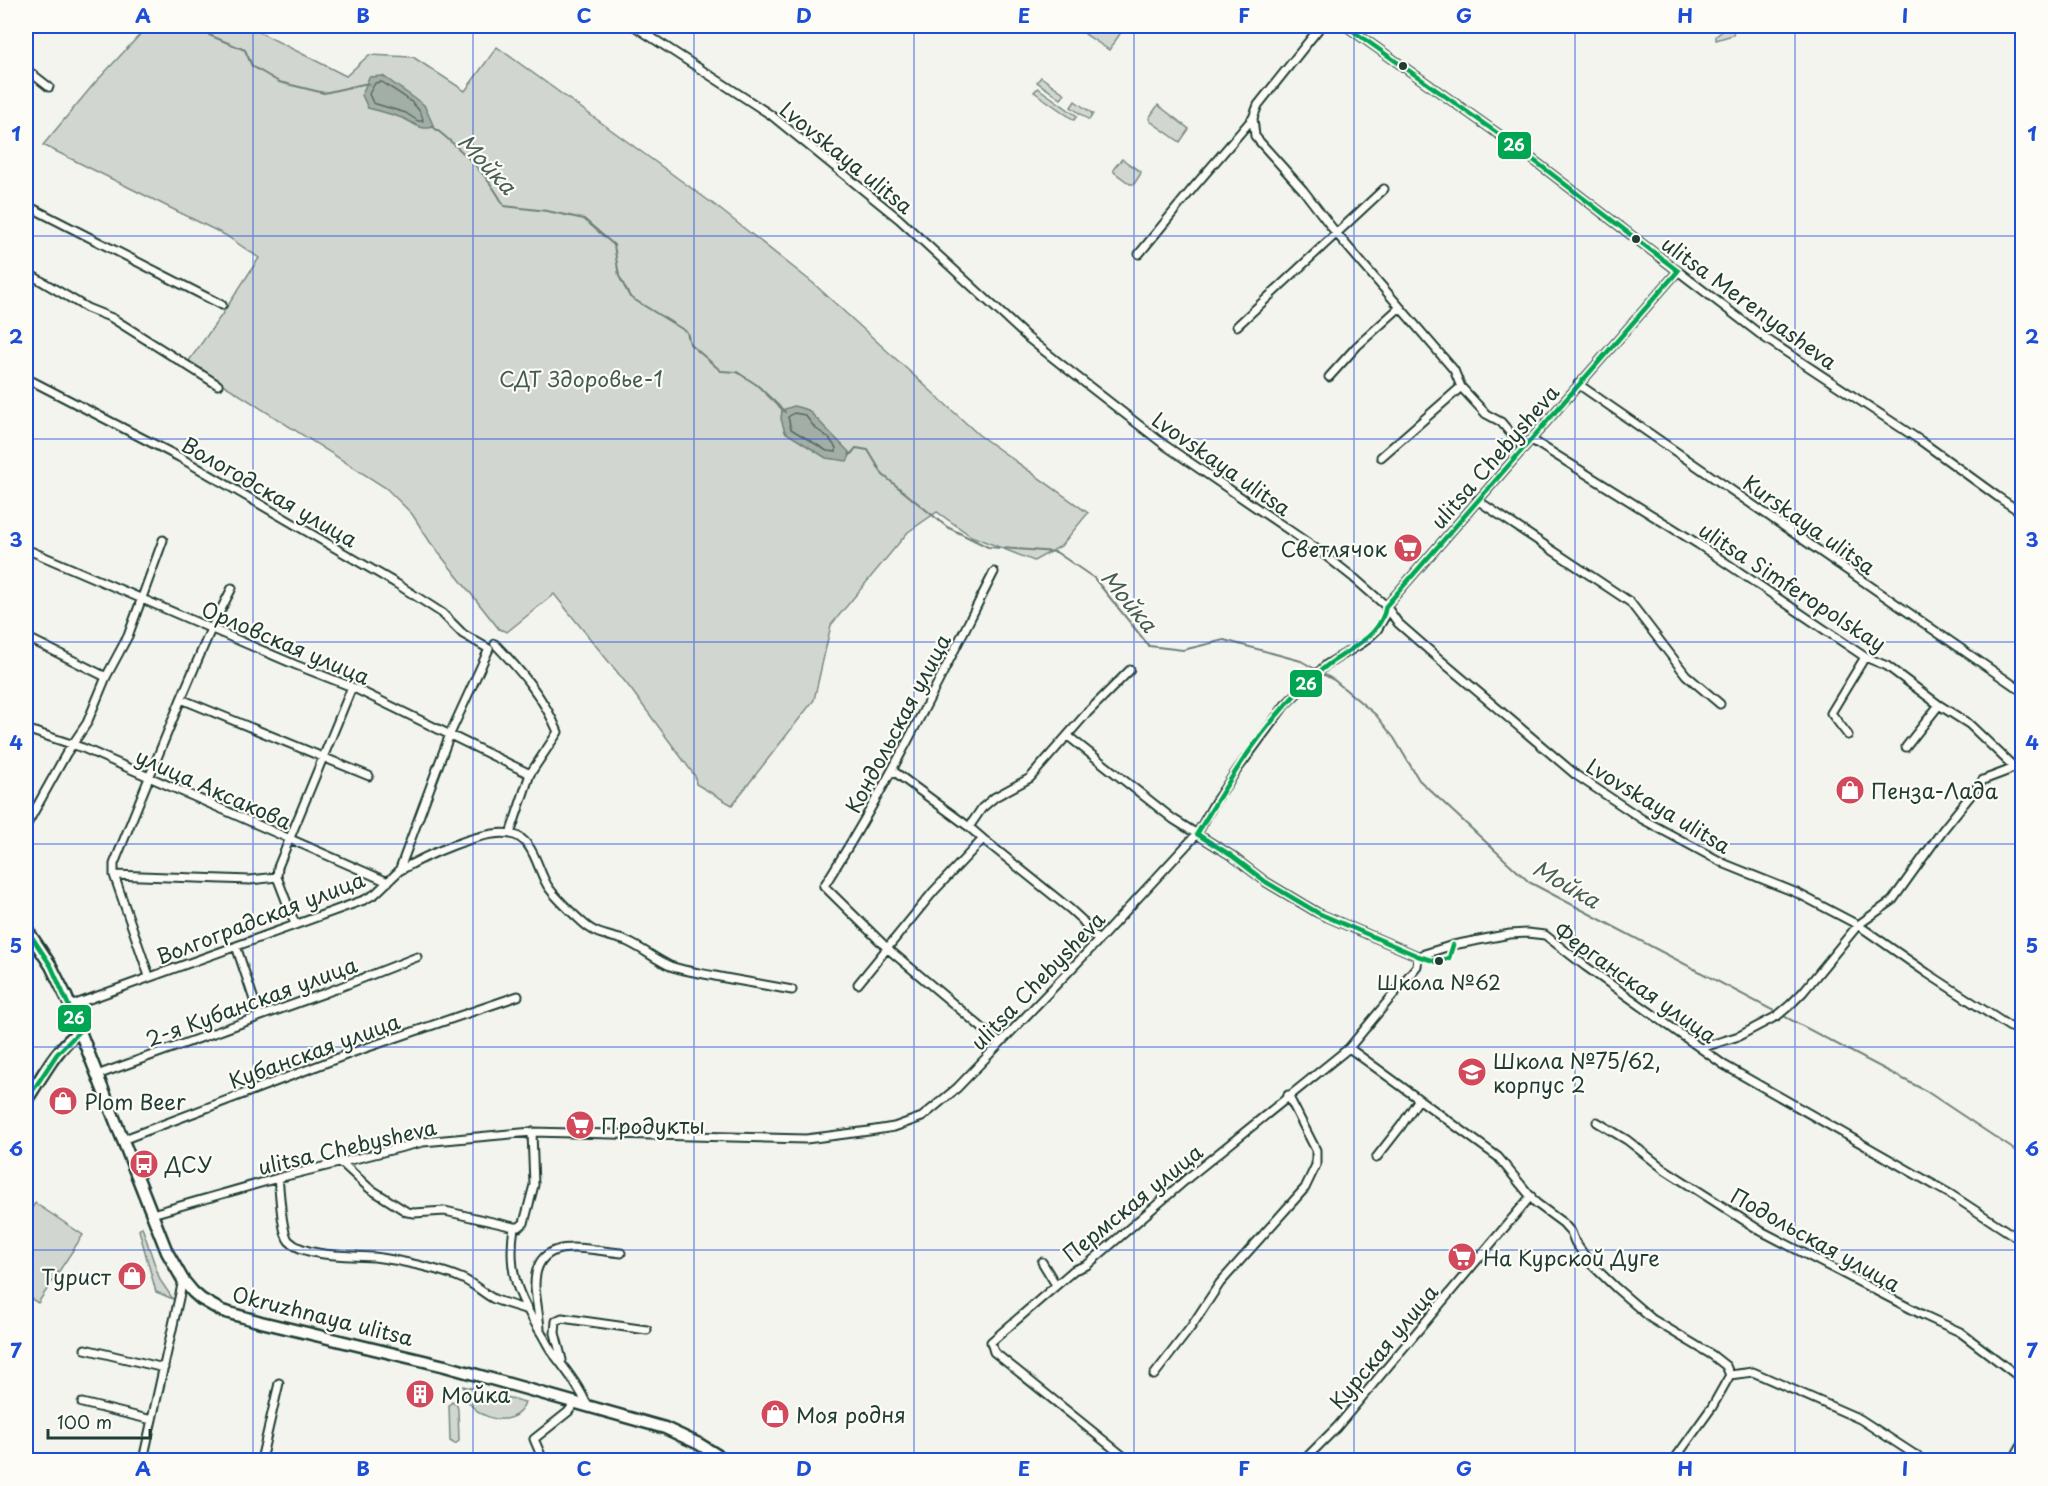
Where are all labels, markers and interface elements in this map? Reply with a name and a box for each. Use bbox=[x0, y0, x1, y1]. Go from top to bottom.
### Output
text: A bbox=[135, 0, 151, 30]
text: B bbox=[356, 0, 370, 30]
text: C bbox=[576, 0, 592, 30]
text: D bbox=[796, 0, 812, 30]
text: E bbox=[1018, 0, 1030, 30]
text: F bbox=[1238, 0, 1250, 30]
text: G bbox=[1456, 0, 1472, 30]
text: H bbox=[1677, 0, 1693, 30]
text: I bbox=[1902, 0, 1908, 30]
unlabelled marker bbox=[1397, 60, 1409, 72]
street label: Lvovskaya ulitsa bbox=[773, 93, 921, 221]
text: 1 bbox=[11, 118, 21, 148]
text: 1 bbox=[2027, 118, 2037, 148]
water label: Мойка bbox=[451, 125, 526, 202]
line badge: 26 bbox=[1497, 131, 1532, 160]
text: 26 bbox=[1503, 132, 1525, 156]
street label: ulitsa Merenyasheva bbox=[1656, 227, 1844, 377]
unlabelled marker bbox=[1630, 233, 1642, 245]
text: 2 bbox=[9, 321, 23, 351]
text: 2 bbox=[2025, 321, 2039, 351]
park label: СДТ Здоровье-1 bbox=[499, 362, 663, 394]
street label: ulitsa Chebysheva bbox=[1422, 377, 1566, 535]
street label: Lvovskaya ulitsa bbox=[1146, 403, 1298, 523]
street label: Вологодская улица bbox=[176, 428, 365, 555]
street label: Kurskaya ulitsa bbox=[1737, 466, 1883, 582]
street label: ulitsa Simferopolskay bbox=[1693, 513, 1893, 659]
text: 3 bbox=[9, 524, 23, 554]
text: 3 bbox=[2025, 524, 2039, 554]
place label: Светлячок bbox=[1281, 532, 1388, 564]
supermarket icon: Светлячок bbox=[1392, 532, 1424, 564]
water label: Мойка bbox=[1094, 562, 1167, 639]
street label: Орловская улица bbox=[197, 592, 376, 692]
street label: Кондольская улица bbox=[836, 627, 958, 818]
line badge: 26 bbox=[1289, 669, 1323, 698]
text: 26 bbox=[1295, 671, 1317, 695]
text: 4 bbox=[9, 727, 23, 757]
text: 4 bbox=[2025, 727, 2039, 757]
street label: улица Аксакова bbox=[131, 739, 297, 837]
street label: Lvovskaya ulitsa bbox=[1581, 749, 1737, 861]
shop icon: Пенза-Лада bbox=[1834, 774, 1866, 806]
place label: Пенза-Лада bbox=[1871, 774, 1999, 806]
water label: Мойка bbox=[1527, 851, 1608, 916]
street label: Волгоградская улица bbox=[151, 862, 370, 972]
street label: ulitsa Chebysheva bbox=[962, 903, 1112, 1057]
street label: Ферганская улица bbox=[1548, 914, 1725, 1051]
text: 5 bbox=[10, 930, 22, 960]
text: 5 bbox=[2026, 930, 2038, 960]
street label: 2-я Кубанская улица bbox=[141, 951, 361, 1051]
marker: Школа №62 bbox=[1433, 955, 1445, 967]
place label: Школа №62 bbox=[1377, 967, 1501, 997]
line badge: 26 bbox=[57, 1004, 92, 1033]
text: 26 bbox=[63, 1005, 85, 1029]
street label: Кубанская улица bbox=[225, 1007, 403, 1093]
place label: Школа №75/62, корпус 2 bbox=[1493, 1044, 1661, 1100]
school or university icon: Школа №75/62, корпус 2 bbox=[1456, 1056, 1488, 1088]
shop icon: Plom Beer bbox=[47, 1085, 79, 1117]
place label: Plom Beer bbox=[84, 1085, 186, 1117]
supermarket icon: Продукты bbox=[564, 1109, 596, 1141]
place label: Продукты bbox=[601, 1109, 705, 1141]
street label: ulitsa Chebysheva bbox=[255, 1110, 440, 1182]
text: 6 bbox=[9, 1133, 23, 1163]
text: 6 bbox=[2025, 1133, 2039, 1163]
street label: Пермская улица bbox=[1055, 1135, 1210, 1269]
bus stop icon: ДСУ bbox=[128, 1148, 160, 1180]
place label: ДСУ bbox=[164, 1148, 212, 1180]
street label: Подольская улица bbox=[1725, 1179, 1907, 1299]
supermarket icon: На Курской Дуге bbox=[1446, 1241, 1478, 1273]
place label: На Курской Дуге bbox=[1483, 1241, 1660, 1273]
place label: Турист bbox=[41, 1260, 112, 1292]
shop icon: Турист bbox=[116, 1260, 148, 1292]
street label: Курская улица bbox=[1321, 1276, 1445, 1415]
street label: Okruzhnaya ulitsa bbox=[229, 1277, 417, 1353]
text: 7 bbox=[10, 1335, 22, 1365]
text: 7 bbox=[2026, 1335, 2038, 1365]
building icon: Мойка bbox=[404, 1378, 436, 1410]
place label: Мойка bbox=[441, 1378, 510, 1410]
shop icon: Моя родня bbox=[759, 1398, 791, 1430]
place label: Моя родня bbox=[796, 1398, 906, 1430]
scale bar bbox=[48, 1402, 150, 1440]
text: 100 m bbox=[57, 1408, 112, 1435]
text: A bbox=[135, 1453, 151, 1483]
text: B bbox=[356, 1453, 370, 1483]
text: C bbox=[576, 1453, 592, 1483]
text: D bbox=[796, 1453, 812, 1483]
text: E bbox=[1018, 1453, 1030, 1483]
text: F bbox=[1238, 1453, 1250, 1483]
text: G bbox=[1456, 1453, 1472, 1483]
text: H bbox=[1677, 1453, 1693, 1483]
text: I bbox=[1902, 1453, 1908, 1483]

